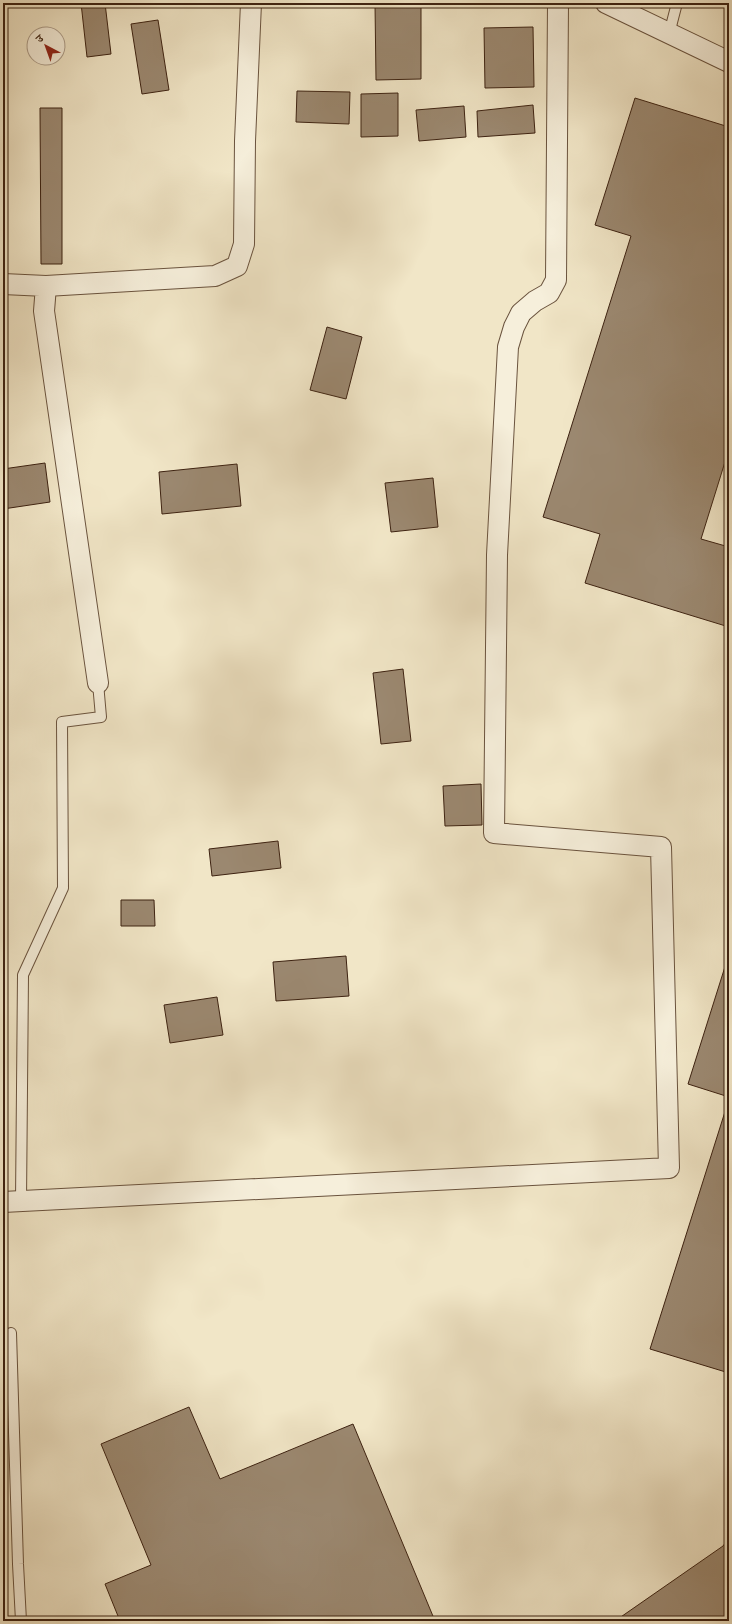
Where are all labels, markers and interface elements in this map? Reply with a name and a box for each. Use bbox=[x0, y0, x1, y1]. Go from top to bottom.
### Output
north arrow bbox=[26, 26, 66, 66]
text: उ bbox=[32, 30, 48, 47]

